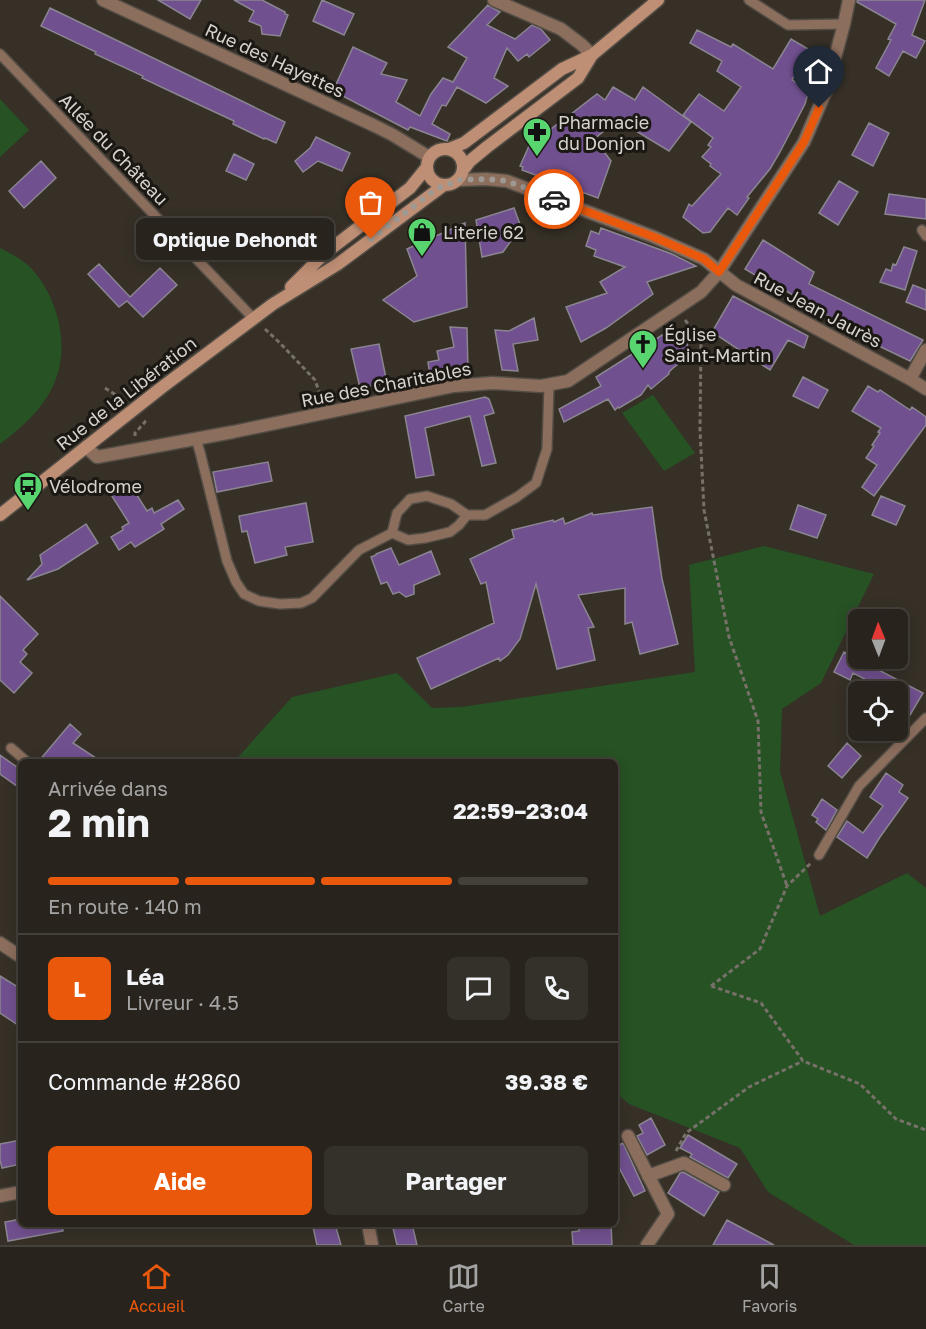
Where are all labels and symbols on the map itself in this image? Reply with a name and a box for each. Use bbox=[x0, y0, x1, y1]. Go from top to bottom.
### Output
street label: Rue des Hayettes bbox=[202, 18, 348, 102]
pin bbox=[793, 46, 844, 108]
street label: Allée du Château bbox=[55, 89, 173, 209]
place label: Pharmacie du Donjon bbox=[558, 111, 649, 154]
pharmacy icon: Pharmacie du Donjon bbox=[521, 116, 553, 158]
courier bbox=[524, 169, 584, 229]
pin bbox=[345, 177, 396, 239]
shop icon: Literie 62 bbox=[406, 216, 438, 258]
callout: Optique Dehondt bbox=[137, 218, 335, 260]
place label: Literie 62 bbox=[443, 221, 524, 243]
street label: Rue Jean Jaurès bbox=[750, 266, 886, 352]
place label: Église Saint-Martin bbox=[664, 323, 771, 366]
church icon: Église Saint-Martin bbox=[627, 328, 659, 370]
street label: Rue de la Libération bbox=[52, 332, 200, 454]
street label: Rue des Charitables bbox=[299, 357, 473, 411]
bus stop icon: Vélodrome bbox=[12, 470, 44, 512]
place label: Vélodrome bbox=[49, 475, 142, 497]
north arrow bbox=[848, 609, 908, 669]

